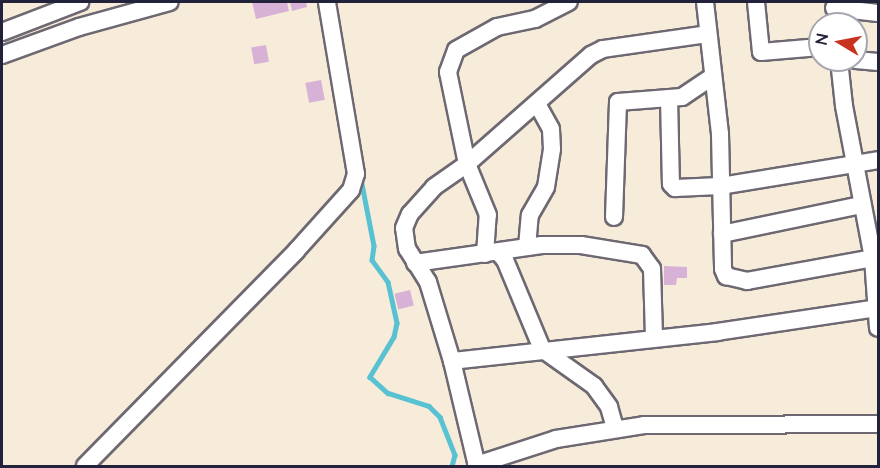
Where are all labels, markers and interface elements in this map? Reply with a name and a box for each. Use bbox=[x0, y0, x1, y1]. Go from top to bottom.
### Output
north arrow bbox=[808, 12, 868, 72]
text: N bbox=[811, 32, 834, 46]

